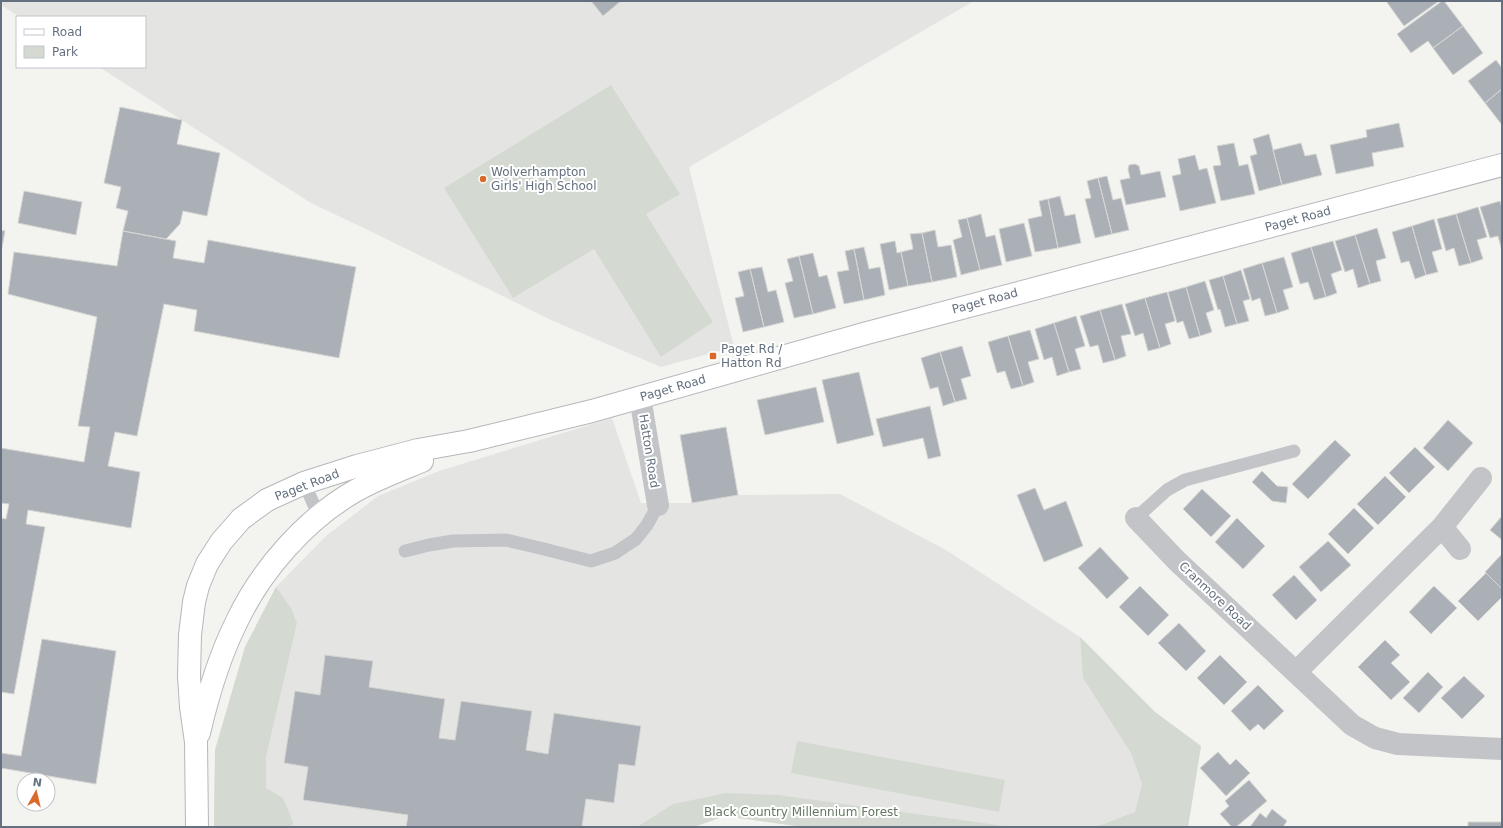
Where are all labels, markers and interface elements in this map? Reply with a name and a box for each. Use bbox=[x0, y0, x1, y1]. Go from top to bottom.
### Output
legend bbox=[16, 16, 146, 68]
text: Road bbox=[52, 25, 82, 39]
text: Park bbox=[52, 45, 78, 59]
place label: Wolverhampton Girls' High School bbox=[491, 165, 597, 193]
marker: Wolverhampton Girls' High School bbox=[478, 174, 488, 184]
street label: Paget Road bbox=[1263, 203, 1333, 235]
street label: Paget Road bbox=[950, 285, 1020, 317]
place label: Paget Rd / Hatton Rd bbox=[721, 342, 783, 370]
marker: Paget Rd / Hatton Rd bbox=[708, 351, 718, 361]
street label: Paget Road bbox=[639, 372, 707, 404]
street label: Hatton Road bbox=[636, 413, 662, 489]
street label: Paget Road bbox=[273, 466, 341, 504]
street label: Cranmore Road bbox=[1176, 559, 1254, 633]
north arrow bbox=[16, 772, 56, 812]
text: N bbox=[32, 776, 43, 790]
park label: Black Country Millennium Forest bbox=[704, 805, 898, 819]

